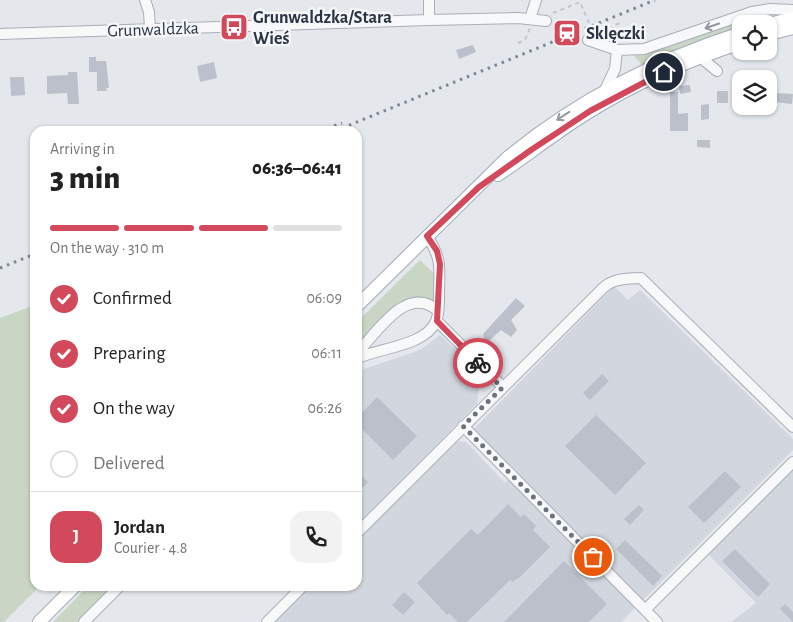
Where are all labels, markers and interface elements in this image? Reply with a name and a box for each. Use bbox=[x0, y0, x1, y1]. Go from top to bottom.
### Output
place label: Grunwaldzka/Stara Wieś bbox=[253, 9, 392, 48]
bus stop icon: Grunwaldzka/Stara Wieś bbox=[219, 12, 249, 42]
map controls bbox=[732, 15, 777, 115]
button: locate bbox=[732, 15, 777, 60]
station icon: Sklęczki bbox=[552, 18, 582, 48]
street label: Grunwaldzka bbox=[107, 19, 199, 41]
one-way arrow bbox=[705, 22, 720, 31]
place label: Sklęczki bbox=[586, 25, 645, 43]
pin bbox=[643, 51, 685, 93]
icon: home bbox=[650, 58, 678, 86]
button: layers bbox=[732, 70, 777, 115]
one-way arrow bbox=[556, 111, 570, 122]
text: Arriving in bbox=[50, 141, 115, 157]
text: 06:36–06:41 bbox=[252, 159, 342, 178]
text: 3 min bbox=[50, 162, 120, 194]
text: On the way · 310 m bbox=[50, 240, 164, 256]
icon: check bbox=[50, 285, 78, 313]
text: Confirmed bbox=[93, 289, 172, 308]
text: 06:09 bbox=[306, 290, 342, 306]
courier bbox=[453, 338, 503, 388]
icon: check bbox=[50, 340, 78, 368]
text: Preparing bbox=[93, 344, 166, 363]
text: 06:11 bbox=[311, 345, 342, 361]
icon: bike bbox=[464, 349, 492, 377]
icon: check bbox=[50, 395, 78, 423]
text: On the way bbox=[93, 399, 175, 418]
text: 06:26 bbox=[308, 400, 342, 416]
text: Delivered bbox=[93, 454, 165, 473]
button: phone bbox=[290, 511, 342, 563]
text: Jordan bbox=[114, 518, 165, 537]
text: J bbox=[73, 527, 79, 546]
pin bbox=[572, 536, 614, 578]
text: Courier · 4.8 bbox=[114, 540, 187, 556]
icon: bag bbox=[579, 543, 607, 571]

